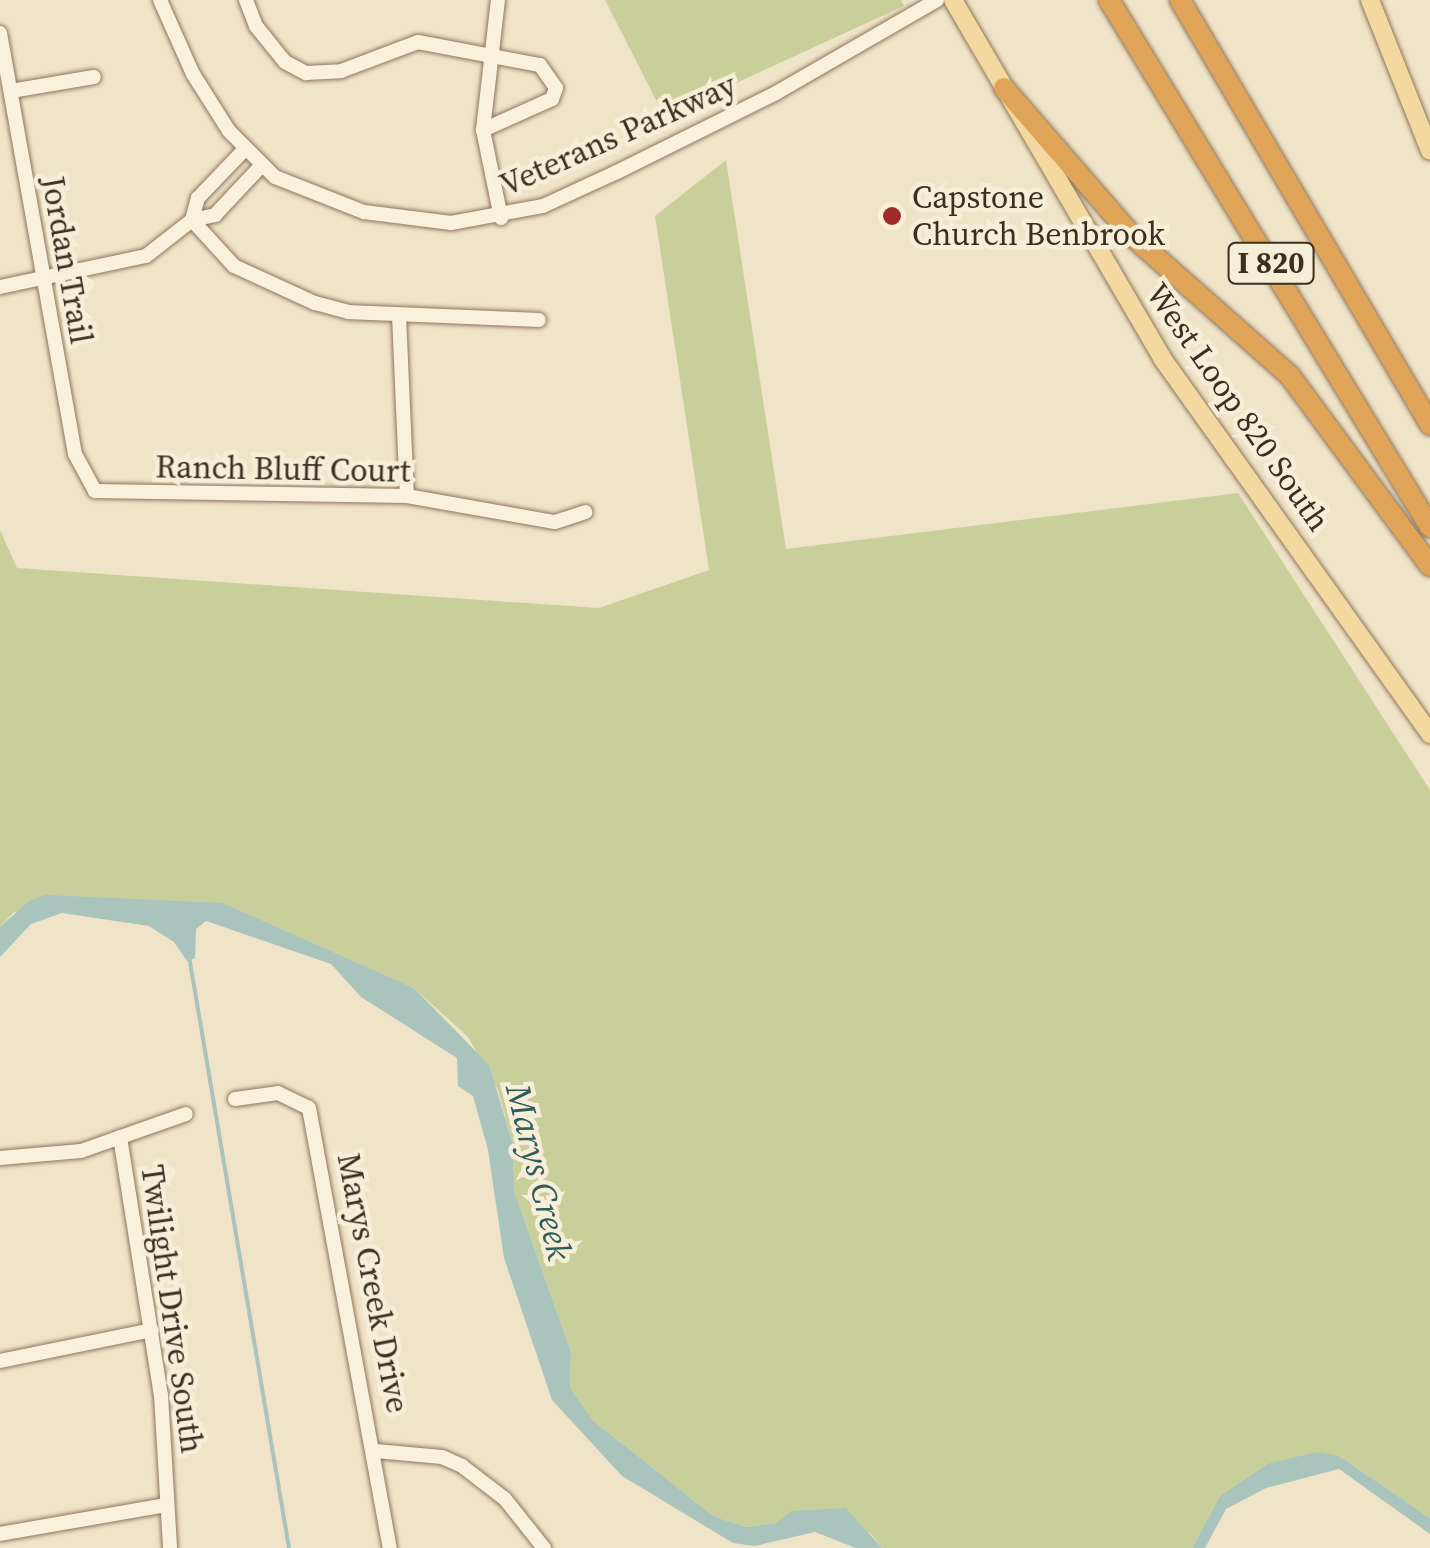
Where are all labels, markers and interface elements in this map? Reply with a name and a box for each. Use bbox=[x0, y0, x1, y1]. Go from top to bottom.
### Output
street label: Veterans Parkway bbox=[494, 66, 742, 204]
street label: Jordan Trail bbox=[33, 173, 101, 347]
place label: Capstone Church Benbrook bbox=[912, 179, 1165, 254]
marker: Capstone Church Benbrook bbox=[881, 205, 903, 227]
road number: I 820 bbox=[1226, 238, 1316, 288]
street label: West Loop 820 South bbox=[1138, 276, 1338, 538]
street label: Ranch Bluff Court bbox=[155, 448, 411, 490]
water label: Marys Creek bbox=[497, 1080, 581, 1264]
street label: Marys Creek Drive bbox=[329, 1150, 417, 1416]
street label: Twilight Drive South bbox=[133, 1162, 211, 1456]

